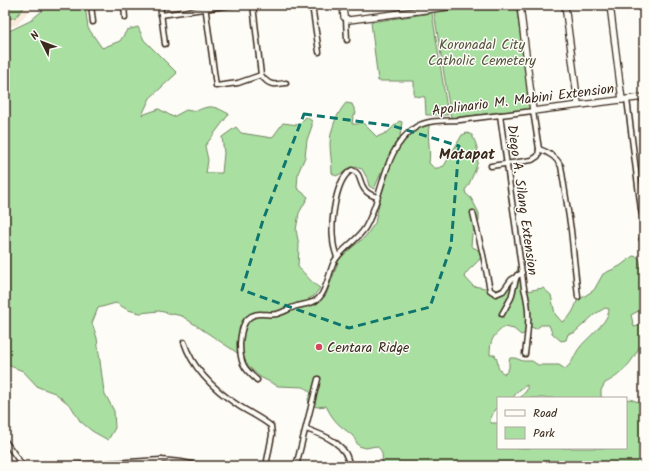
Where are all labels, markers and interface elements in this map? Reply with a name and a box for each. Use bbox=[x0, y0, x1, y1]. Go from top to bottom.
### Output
north arrow bbox=[22, 22, 62, 62]
text: N bbox=[26, 27, 44, 45]
park label: Koronadal City Catholic Cemetery bbox=[428, 34, 536, 72]
street label: Apolinario M. Mabini Extension bbox=[431, 78, 615, 122]
street label: Diego A. Silang Extension bbox=[501, 124, 543, 277]
district label: Matapat bbox=[439, 143, 495, 167]
place label: Centara Ridge bbox=[327, 337, 410, 359]
marker: Centara Ridge bbox=[314, 342, 324, 352]
legend bbox=[497, 397, 627, 449]
text: Road bbox=[533, 404, 558, 423]
text: Park bbox=[533, 424, 555, 443]

